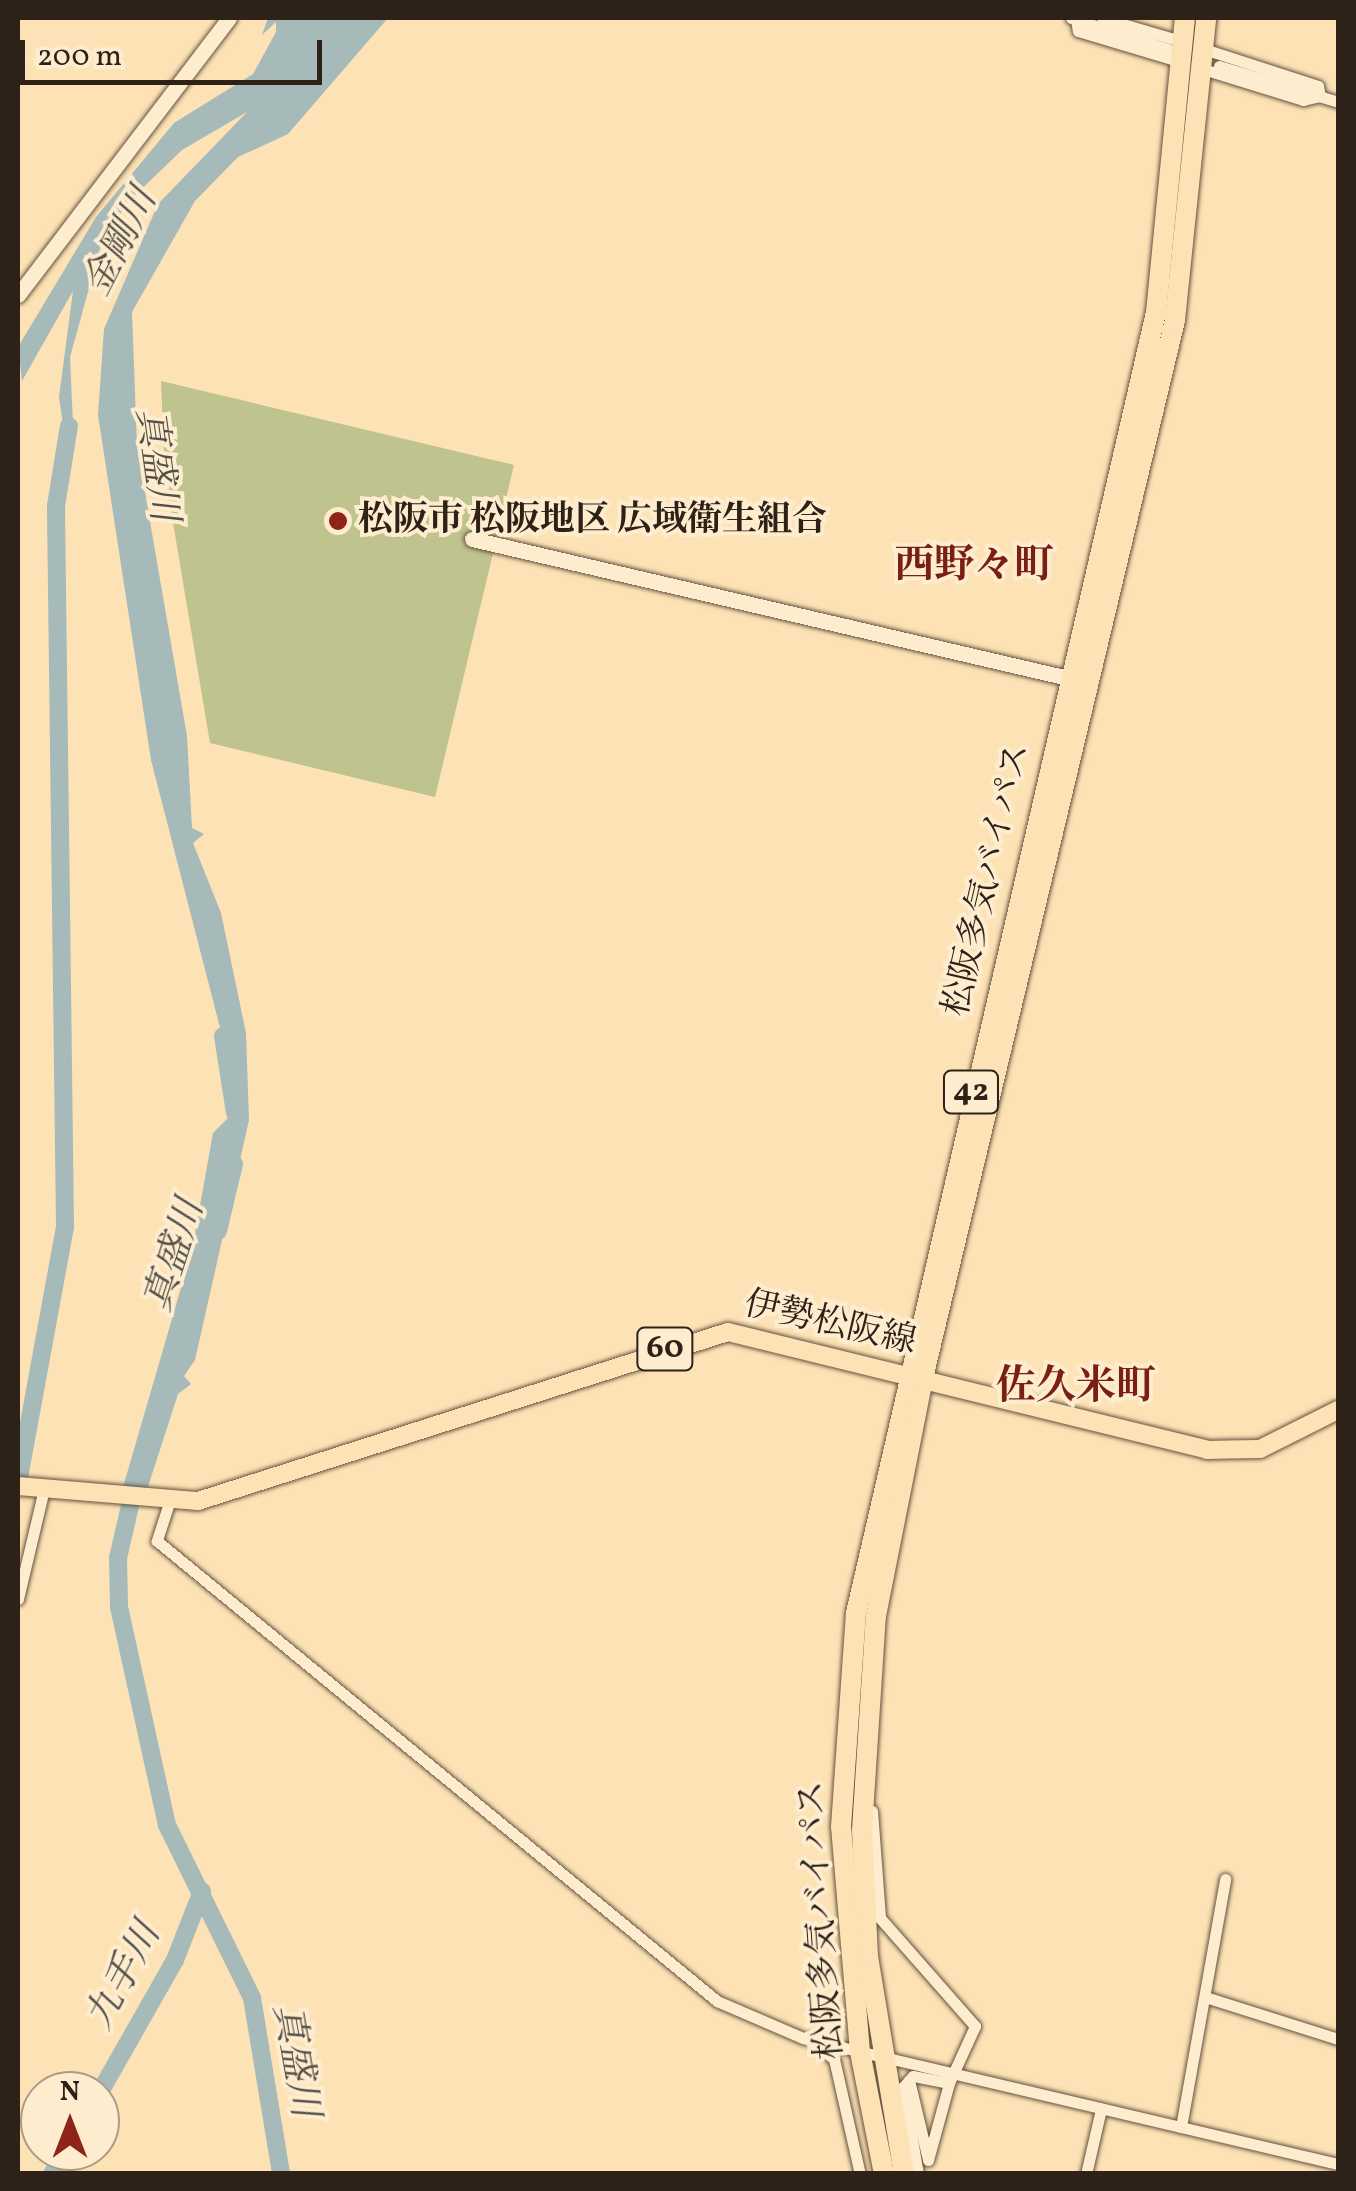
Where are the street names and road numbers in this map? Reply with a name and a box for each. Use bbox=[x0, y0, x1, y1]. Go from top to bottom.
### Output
street label: 松阪多気バイパス bbox=[936, 739, 1040, 1021]
road number: 42 bbox=[941, 1065, 1001, 1119]
street label: 伊勢松阪線 bbox=[740, 1284, 920, 1364]
road number: 60 bbox=[635, 1322, 695, 1376]
street label: 松阪多気バイパス bbox=[791, 1779, 853, 2061]

